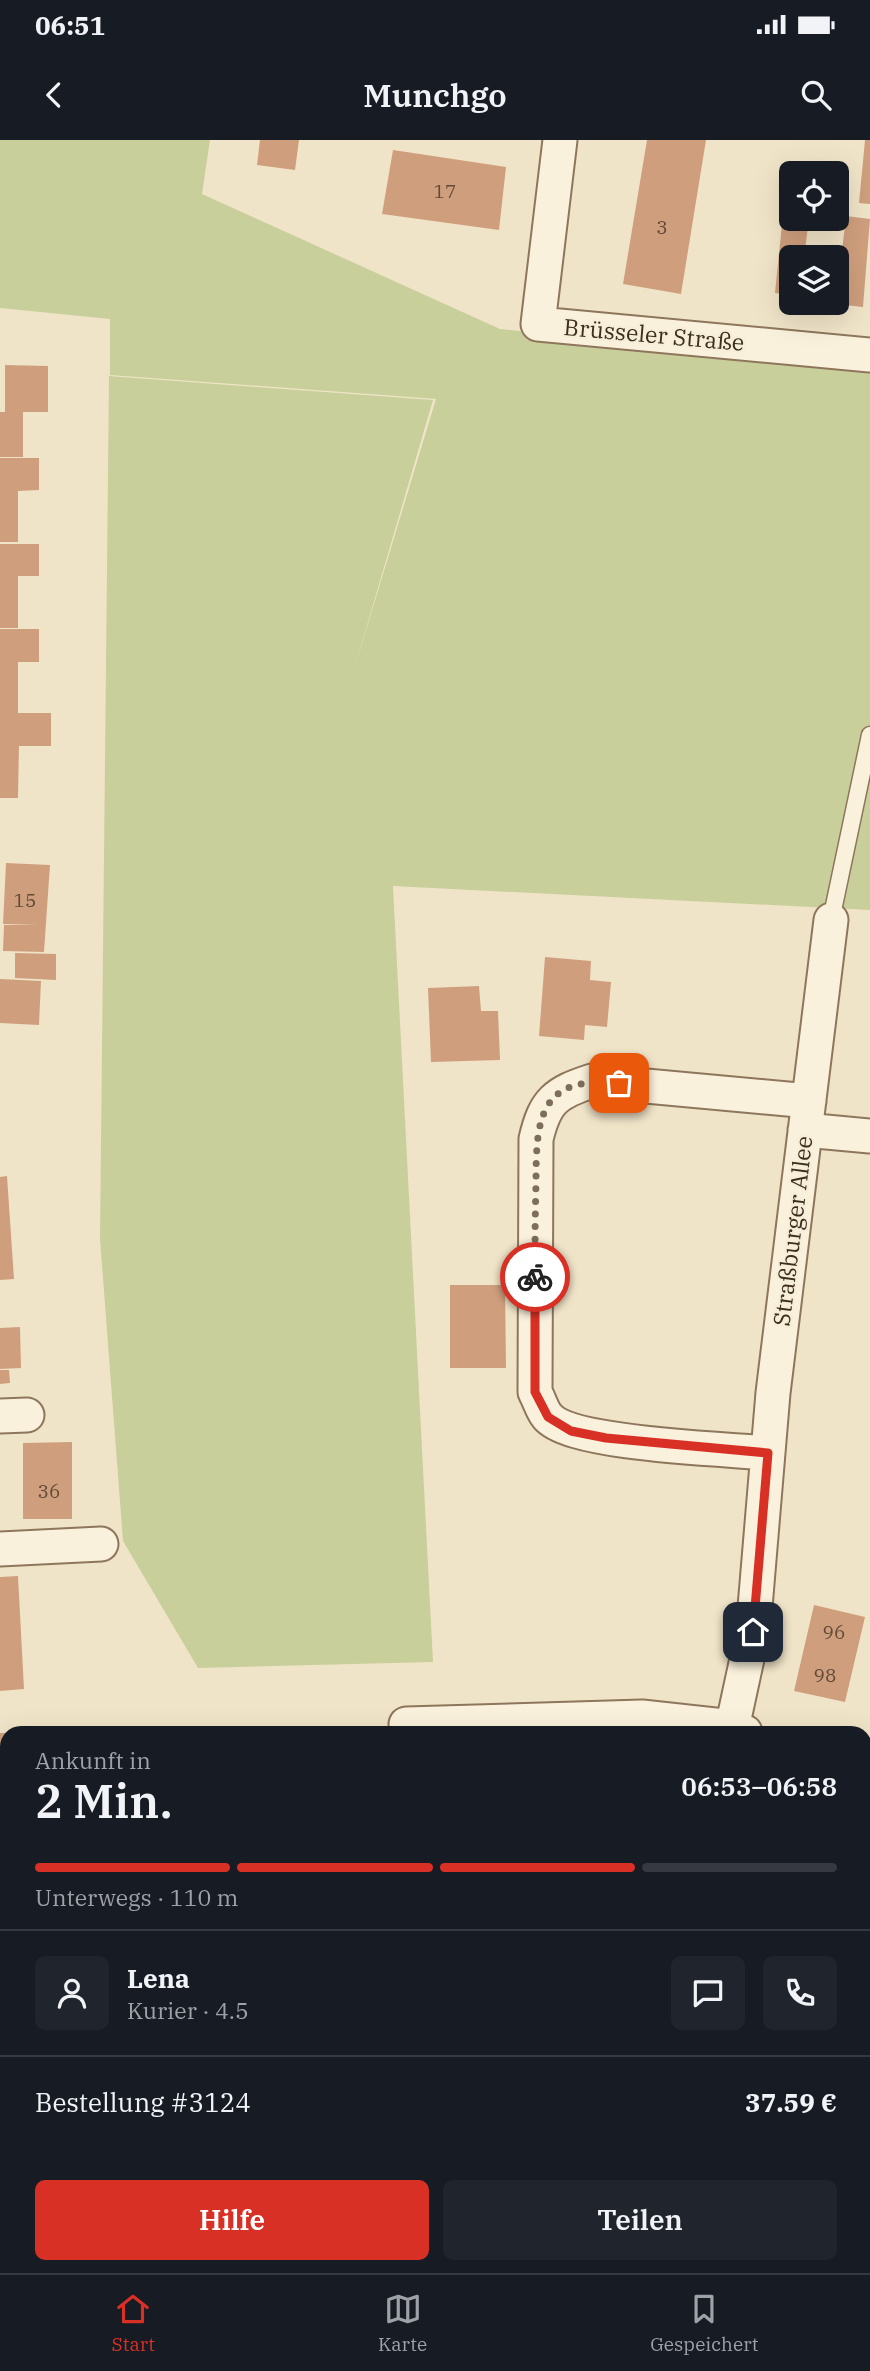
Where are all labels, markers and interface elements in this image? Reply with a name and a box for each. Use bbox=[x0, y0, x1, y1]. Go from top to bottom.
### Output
text: 06:51 bbox=[35, 8, 105, 42]
text: Munchgo bbox=[363, 74, 507, 116]
icon: back bbox=[35, 76, 73, 114]
icon: search bbox=[797, 76, 835, 114]
map controls bbox=[779, 161, 849, 315]
button: locate bbox=[779, 161, 849, 231]
house number: 17 bbox=[434, 179, 456, 203]
house number: 3 bbox=[656, 215, 668, 239]
button: layers bbox=[779, 245, 849, 315]
street label: Brüsseler Straße bbox=[563, 311, 746, 357]
house number: 15 bbox=[14, 888, 36, 912]
pin bbox=[589, 1053, 649, 1113]
icon: bag bbox=[600, 1064, 638, 1102]
street label: Straßburger Allee bbox=[765, 1134, 819, 1328]
courier bbox=[500, 1242, 570, 1312]
icon: bike bbox=[516, 1258, 554, 1296]
house number: 36 bbox=[38, 1479, 60, 1503]
pin bbox=[723, 1602, 783, 1662]
icon: home bbox=[734, 1613, 772, 1651]
house number: 96 bbox=[823, 1620, 845, 1644]
house number: 98 bbox=[814, 1663, 836, 1687]
text: Ankunft in bbox=[35, 1745, 151, 1775]
text: 06:53–06:58 bbox=[681, 1769, 837, 1803]
text: 2 Min. bbox=[35, 1771, 173, 1831]
text: Unterwegs · 110 m bbox=[35, 1882, 238, 1912]
button: person bbox=[35, 1956, 109, 2030]
button: chat bbox=[671, 1956, 745, 2030]
button: phone bbox=[763, 1956, 837, 2030]
text: Lena bbox=[127, 1961, 190, 1995]
text: Kurier · 4.5 bbox=[127, 1995, 249, 2025]
text: Bestellung #3124 bbox=[35, 2085, 251, 2119]
text: 37.59 € bbox=[745, 2085, 837, 2119]
button: Hilfe bbox=[35, 2180, 429, 2260]
button: Teilen bbox=[443, 2180, 837, 2260]
tab: Start bbox=[112, 2290, 155, 2356]
tab: Karte bbox=[378, 2290, 427, 2356]
tab: Gespeichert bbox=[650, 2290, 758, 2356]

